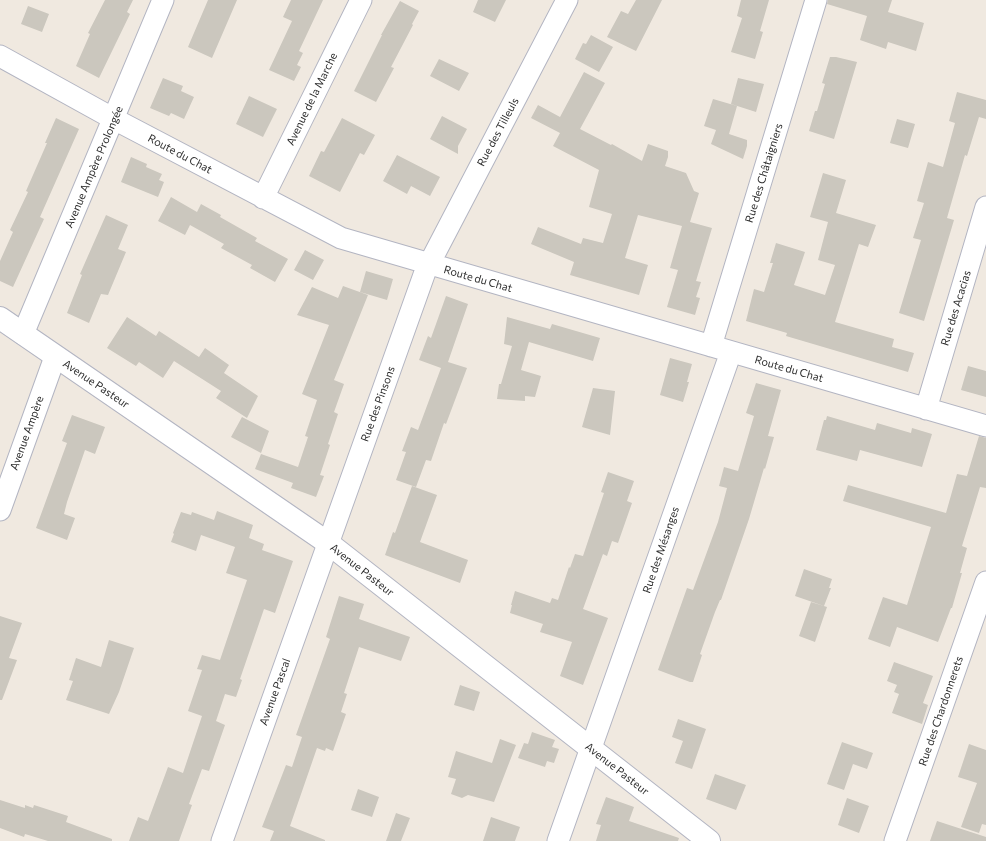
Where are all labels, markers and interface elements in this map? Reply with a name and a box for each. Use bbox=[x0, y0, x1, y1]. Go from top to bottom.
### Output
street label: Avenue de la Marche bbox=[284, 50, 340, 148]
street label: Rue des Tilleuls bbox=[474, 95, 522, 169]
street label: Avenue Ampère Prolongée bbox=[62, 104, 126, 230]
street label: Rue des Châtaigniers bbox=[743, 122, 785, 224]
street label: Route du Chat bbox=[146, 132, 214, 176]
street label: Route du Chat bbox=[442, 263, 514, 295]
street label: Rue des Acacias bbox=[938, 269, 974, 347]
street label: Route du Chat bbox=[753, 353, 825, 385]
street label: Avenue Pasteur bbox=[60, 357, 132, 411]
street label: Rue des Pinsons bbox=[358, 364, 398, 444]
street label: Avenue Ampère bbox=[7, 394, 47, 472]
street label: Rue des Mésanges bbox=[640, 505, 682, 595]
street label: Avenue Pasteur bbox=[328, 541, 396, 599]
street label: Rue des Chardonnerets bbox=[916, 654, 966, 768]
street label: Avenue Pascal bbox=[257, 657, 293, 727]
street label: Avenue Pasteur bbox=[583, 740, 651, 798]

